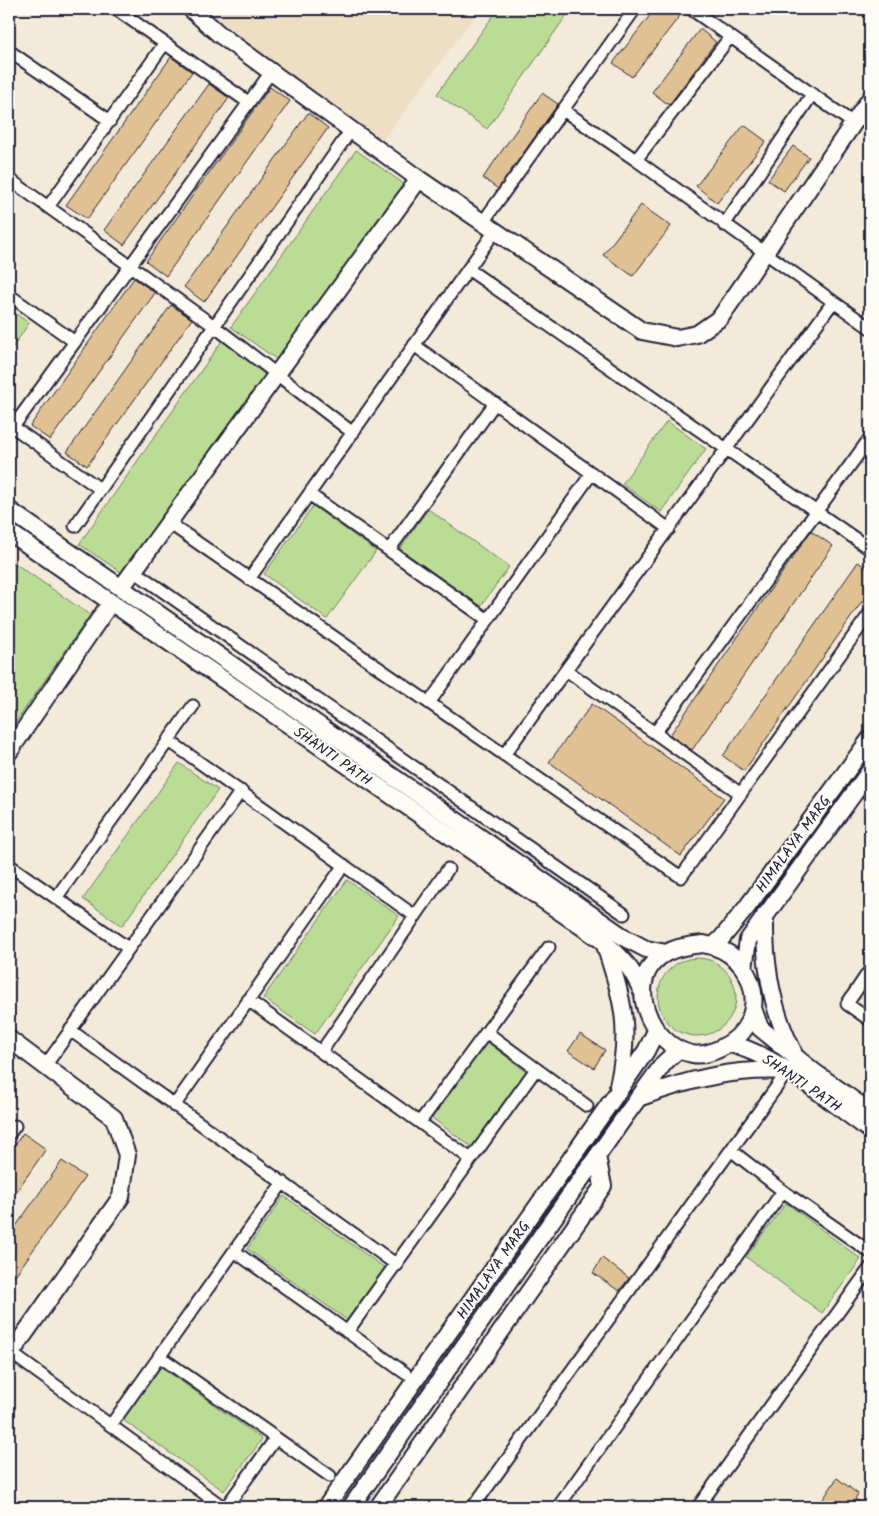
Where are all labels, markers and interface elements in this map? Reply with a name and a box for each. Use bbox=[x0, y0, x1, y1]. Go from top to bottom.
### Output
street label: SHANTI PATH bbox=[288, 721, 377, 793]
street label: HIMALAYA MARG bbox=[750, 791, 837, 898]
street label: SHANTI PATH bbox=[757, 1048, 846, 1119]
street label: HIMALAYA MARG bbox=[451, 1216, 537, 1325]

